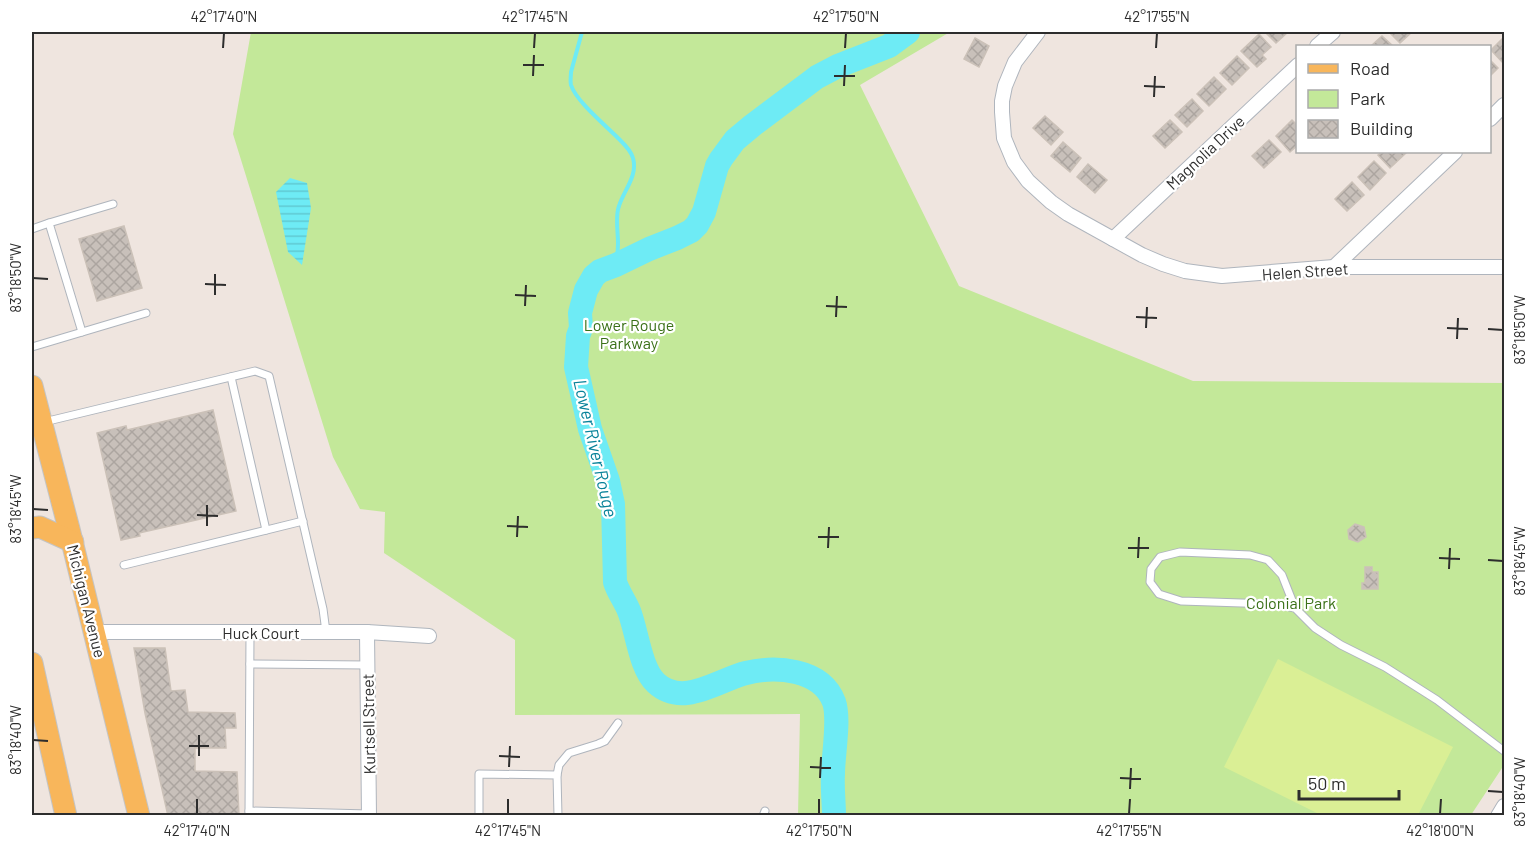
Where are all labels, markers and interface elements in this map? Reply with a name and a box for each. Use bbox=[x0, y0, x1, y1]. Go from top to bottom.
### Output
text: 42°17'40"N bbox=[190, 7, 258, 25]
text: 42°17'45"N bbox=[502, 7, 568, 25]
text: 42°17'50"N bbox=[813, 7, 879, 25]
text: 42°17'55"N bbox=[1124, 7, 1190, 25]
legend bbox=[1296, 45, 1491, 153]
text: Road bbox=[1350, 57, 1390, 79]
text: Park bbox=[1350, 87, 1385, 109]
street label: Magnolia Drive bbox=[1162, 111, 1248, 193]
text: Building bbox=[1350, 117, 1413, 139]
text: 83°18'50"W bbox=[6, 243, 24, 313]
street label: Helen Street bbox=[1261, 258, 1349, 284]
text: 83°18'50"W bbox=[1510, 295, 1528, 365]
park label: Lower Rouge Parkway bbox=[584, 315, 674, 352]
water label: Lower River Rouge bbox=[569, 377, 623, 519]
text: 83°18'45"W bbox=[6, 474, 24, 544]
text: 83°18'45"W bbox=[1510, 526, 1528, 596]
street label: Michigan Avenue bbox=[64, 542, 110, 660]
park label: Colonial Park bbox=[1246, 593, 1336, 612]
street label: Huck Court bbox=[222, 623, 300, 642]
street label: Kurtsell Street bbox=[358, 673, 378, 775]
text: 83°18'40"W bbox=[6, 705, 24, 775]
text: 83°18'40"W bbox=[1510, 757, 1528, 827]
scale bar bbox=[1299, 763, 1400, 801]
text: 50 m bbox=[1308, 772, 1346, 794]
text: 42°17'40"N bbox=[163, 821, 231, 839]
text: 42°17'45"N bbox=[475, 821, 541, 839]
text: 42°17'50"N bbox=[786, 821, 852, 839]
text: 42°17'55"N bbox=[1096, 821, 1162, 839]
text: 42°18'00"N bbox=[1406, 821, 1474, 839]

